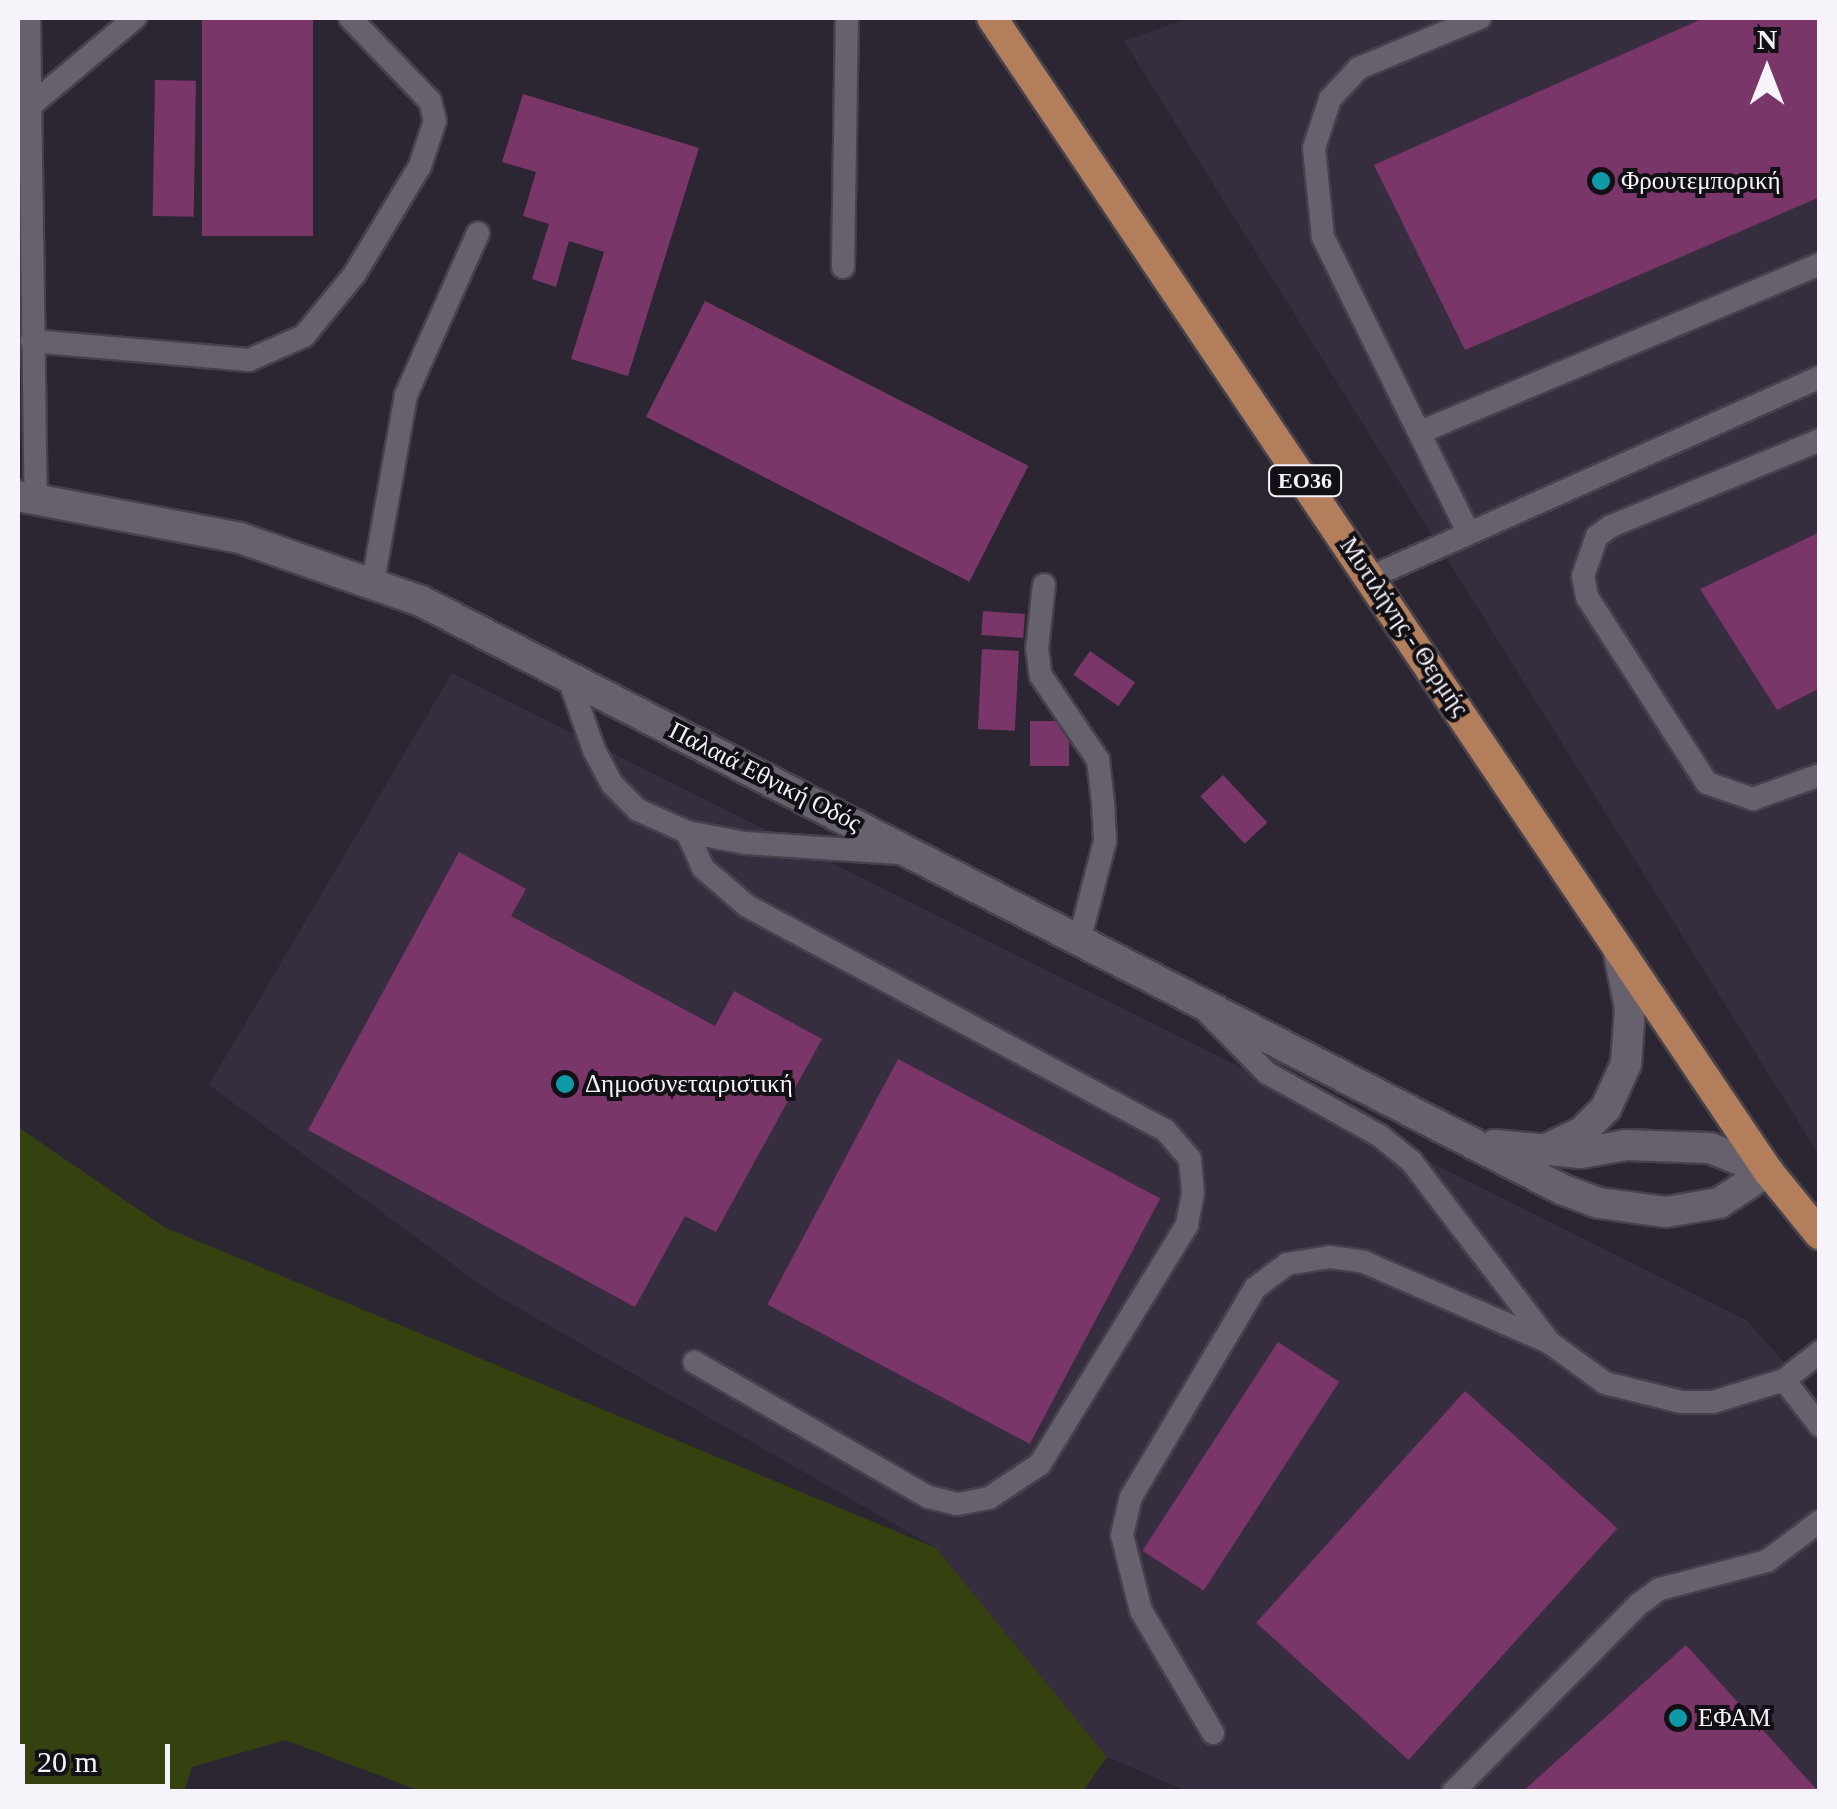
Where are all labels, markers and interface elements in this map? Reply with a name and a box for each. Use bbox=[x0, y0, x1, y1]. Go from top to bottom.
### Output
north arrow bbox=[1717, 20, 1817, 120]
text: N bbox=[1757, 24, 1777, 55]
place label: Φρουτεμπορική bbox=[1621, 166, 1781, 196]
marker: Φρουτεμπορική bbox=[1590, 170, 1612, 192]
road number: ΕΟ36 bbox=[1268, 464, 1342, 498]
street label: Μυτιλήνης - Θερμής bbox=[1333, 532, 1475, 722]
street label: Παλαιά Εθνική Οδός bbox=[664, 716, 866, 838]
place label: Δημοσυνεταιριστική bbox=[585, 1069, 793, 1099]
marker: Δημοσυνεταιριστική bbox=[554, 1073, 576, 1095]
place label: ΕΦΑΜ bbox=[1698, 1703, 1771, 1733]
marker: ΕΦΑΜ bbox=[1667, 1707, 1689, 1729]
scale bar bbox=[25, 1724, 175, 1786]
text: 20 m bbox=[37, 1745, 98, 1778]

